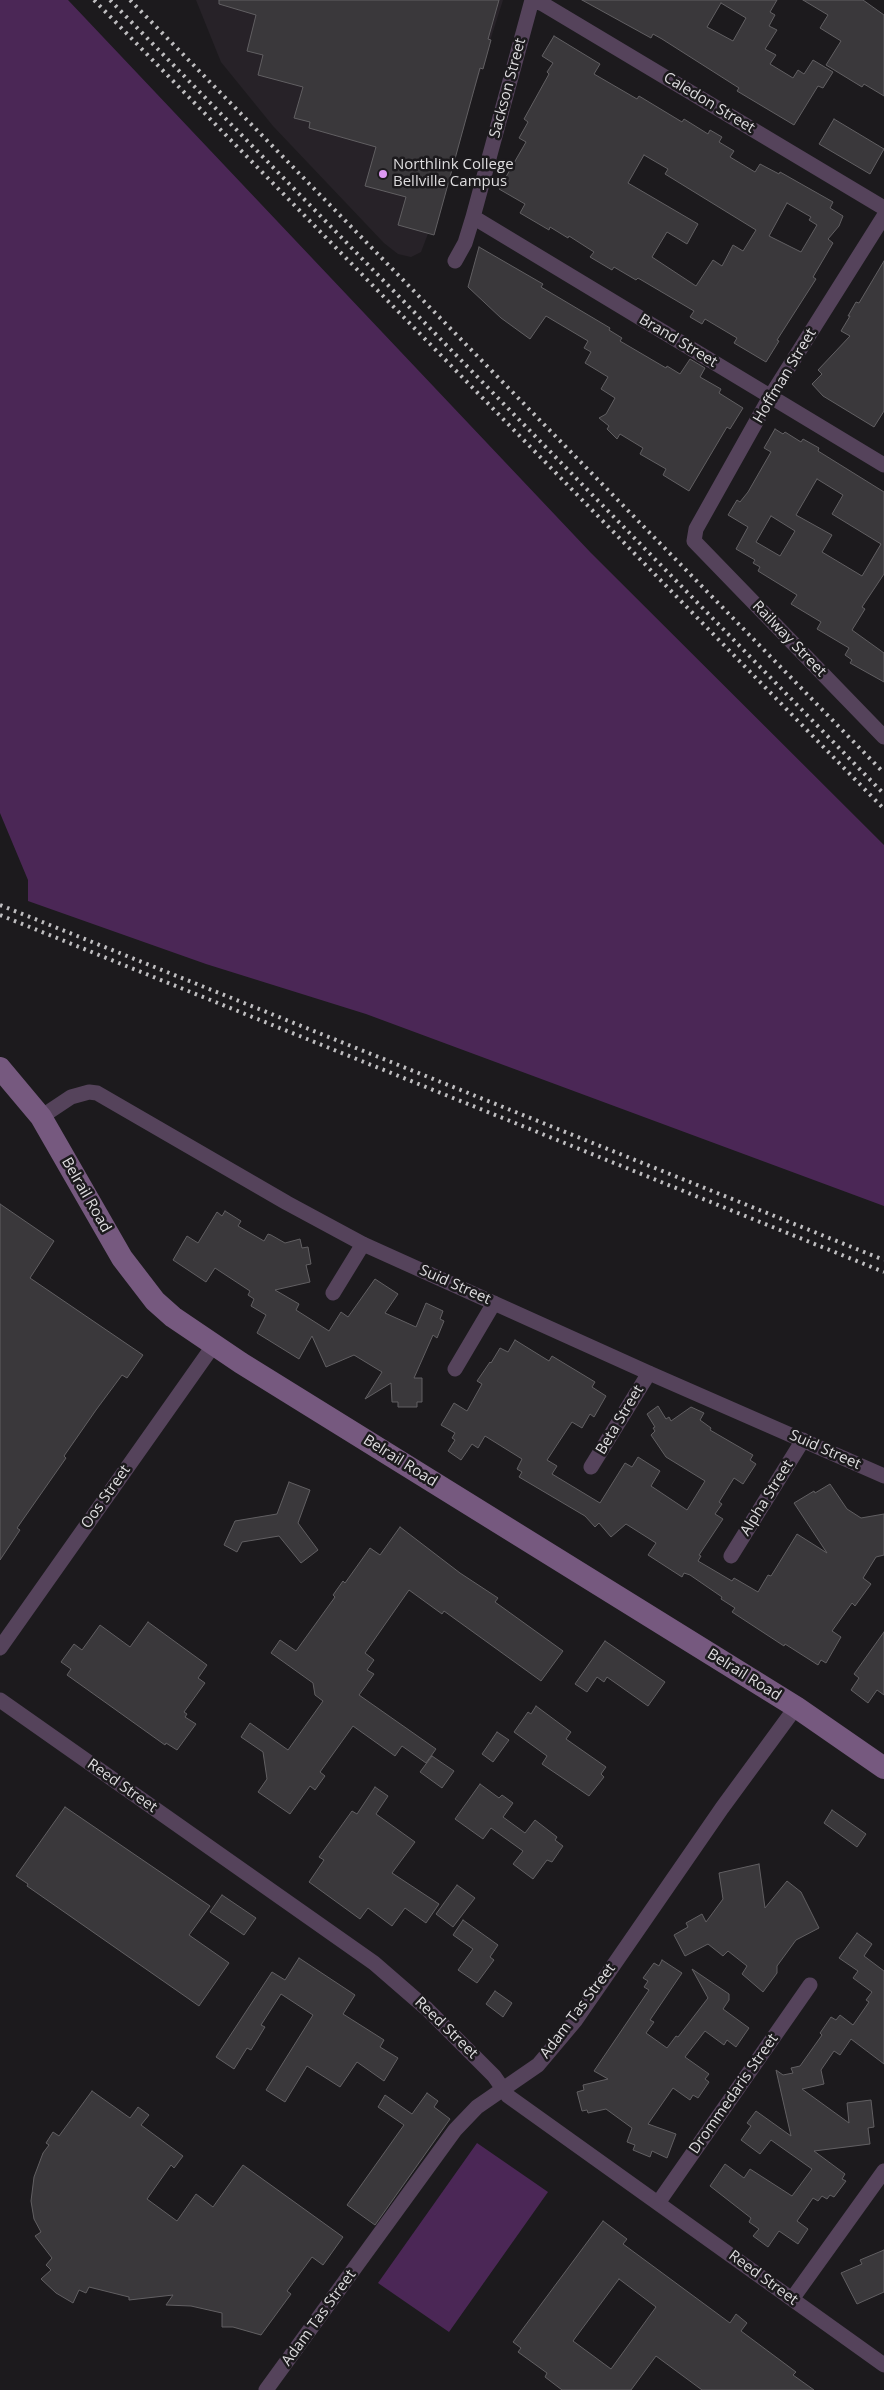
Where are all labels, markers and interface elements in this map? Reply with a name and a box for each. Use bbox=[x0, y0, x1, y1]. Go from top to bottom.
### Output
street label: Sackson Street bbox=[486, 36, 530, 140]
street label: Caledon Street bbox=[660, 69, 758, 137]
place label: Northlink College Bellville Campus bbox=[393, 156, 514, 191]
marker: Northlink College Bellville Campus bbox=[377, 168, 389, 180]
street label: Brand Street bbox=[636, 311, 720, 371]
street label: Hoffman Street bbox=[750, 325, 820, 427]
street label: Railway Street bbox=[748, 597, 830, 681]
street label: Belrail Road bbox=[57, 1154, 115, 1236]
street label: Suid Street bbox=[417, 1261, 493, 1309]
street label: Beta Street bbox=[592, 1382, 648, 1458]
street label: Suid Street bbox=[787, 1426, 863, 1474]
street label: Belrail Road bbox=[360, 1431, 440, 1491]
street label: Alpha Street bbox=[737, 1457, 797, 1539]
street label: Oos Street bbox=[78, 1462, 134, 1532]
street label: Belrail Road bbox=[704, 1645, 784, 1705]
street label: Reed Street bbox=[84, 1755, 160, 1817]
street label: Adam Tas Street bbox=[536, 1960, 620, 2062]
street label: Reed Street bbox=[411, 1993, 481, 2063]
street label: Drommedaris Street bbox=[686, 2030, 782, 2158]
street label: Reed Street bbox=[725, 2247, 801, 2309]
street label: Adam Tas Street bbox=[278, 2266, 360, 2370]

